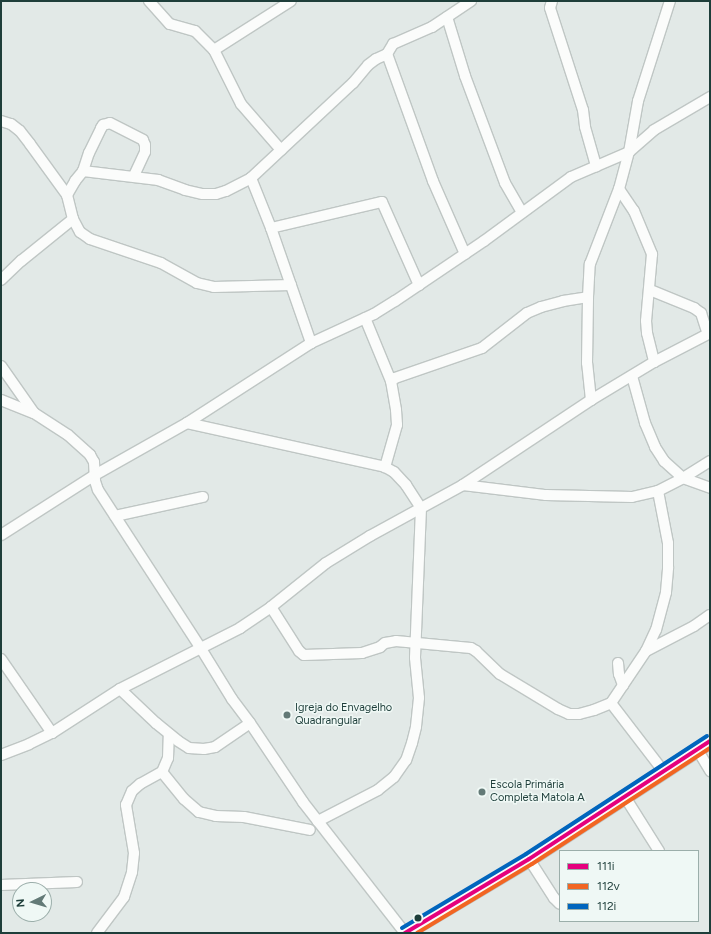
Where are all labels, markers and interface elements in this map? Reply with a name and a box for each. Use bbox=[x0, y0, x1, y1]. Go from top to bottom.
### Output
place label: Igreja do Envagelho Quadrangular bbox=[295, 702, 392, 728]
marker: Igreja do Envagelho Quadrangular bbox=[282, 710, 292, 720]
place label: Escola Primária Completa Matola A bbox=[490, 779, 585, 805]
marker: Escola Primária Completa Matola A bbox=[477, 787, 487, 797]
legend bbox=[559, 850, 699, 922]
text: 111i bbox=[597, 859, 615, 873]
text: 112v bbox=[597, 879, 620, 893]
north arrow bbox=[12, 882, 52, 922]
text: N bbox=[14, 898, 27, 908]
text: 112i bbox=[597, 899, 616, 913]
unlabelled marker bbox=[413, 913, 423, 923]

